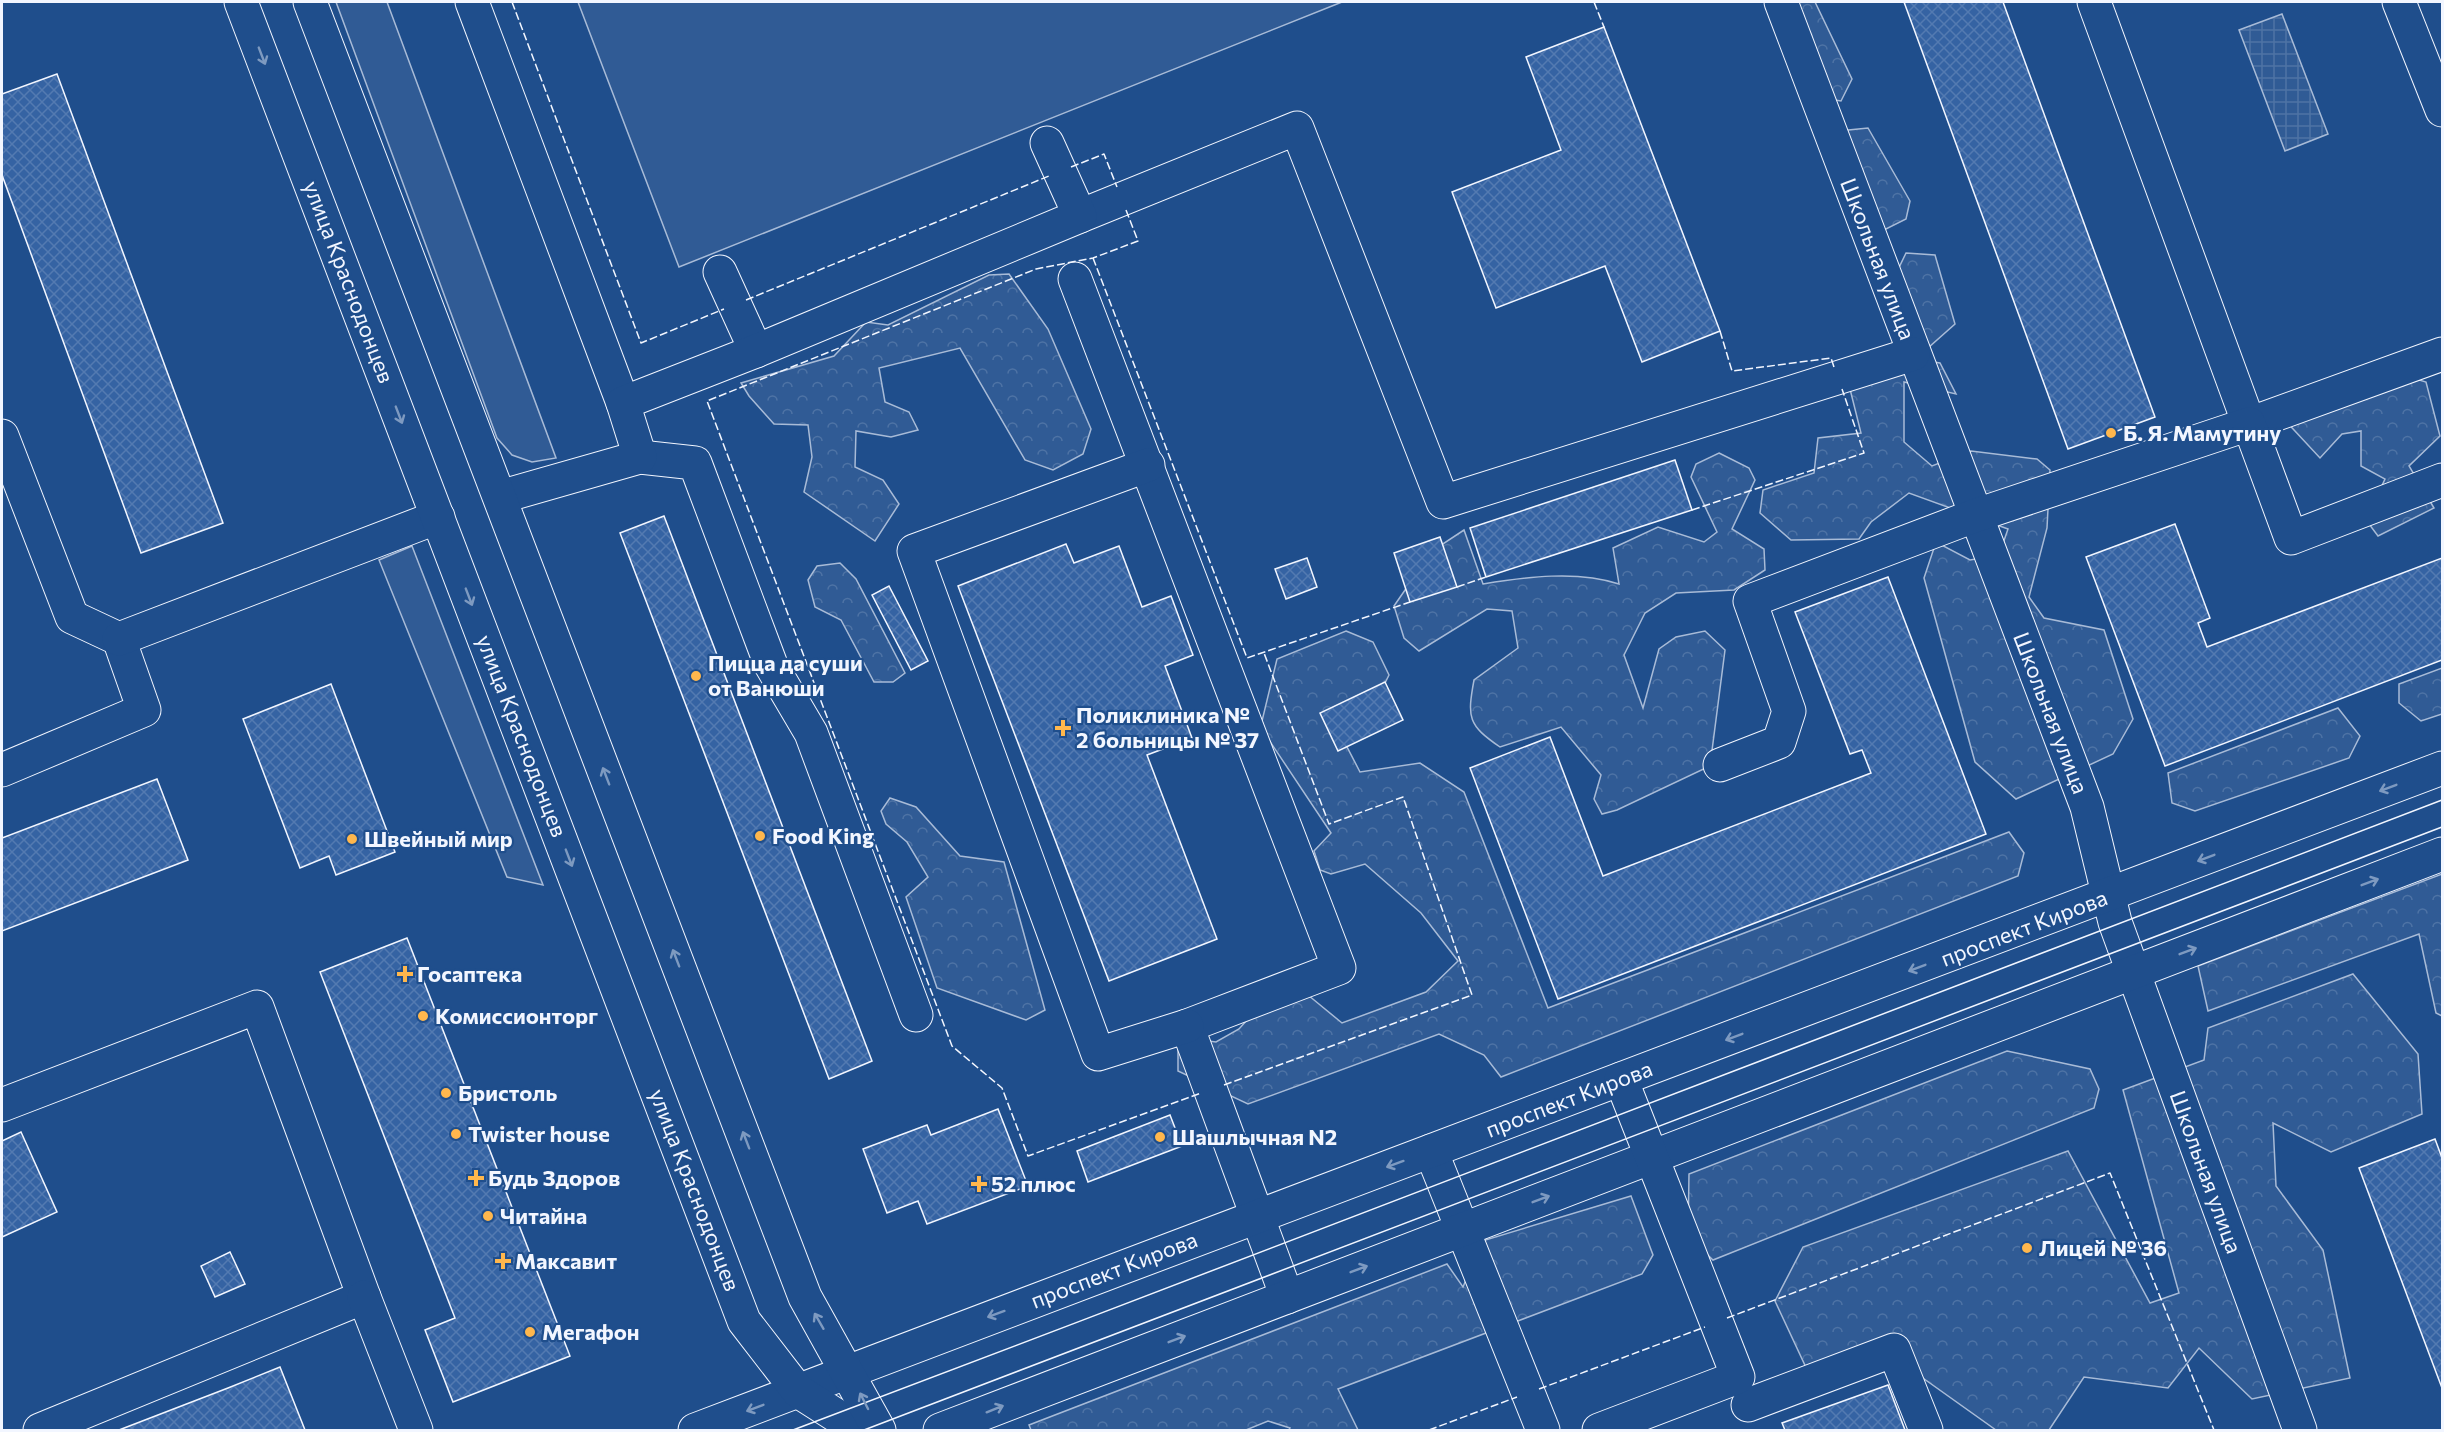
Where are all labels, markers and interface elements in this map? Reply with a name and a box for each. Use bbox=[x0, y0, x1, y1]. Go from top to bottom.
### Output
one-way arrow bbox=[258, 46, 269, 65]
street label: Школьная улица bbox=[1835, 174, 1922, 344]
street label: улица Краснодонцев bbox=[298, 177, 400, 387]
one-way arrow bbox=[395, 405, 406, 424]
place label: Б. Я. Мамутину bbox=[2123, 419, 2281, 446]
marker: Б. Я. Мамутину bbox=[2104, 426, 2118, 440]
one-way arrow bbox=[464, 587, 475, 606]
street label: Школьная улица bbox=[2008, 628, 2095, 798]
street label: улица Краснодонцев bbox=[471, 631, 573, 841]
place label: Пицца да суши от Ванюши bbox=[708, 649, 863, 701]
marker: Пицца да суши от Ванюши bbox=[689, 669, 703, 683]
place label: Поликлиника № 2 больницы № 37 bbox=[1076, 701, 1259, 753]
marker: Поликлиника № 2 больницы № 37 bbox=[1054, 719, 1072, 737]
one-way arrow bbox=[600, 767, 611, 786]
one-way arrow bbox=[2379, 784, 2398, 795]
place label: Food King bbox=[772, 822, 874, 849]
place label: Швейный мир bbox=[364, 825, 513, 852]
marker: Food King bbox=[753, 829, 767, 843]
marker: Швейный мир bbox=[345, 832, 359, 846]
one-way arrow bbox=[564, 848, 575, 866]
one-way arrow bbox=[2197, 853, 2216, 864]
one-way arrow bbox=[2361, 875, 2379, 886]
street label: проспект Кирова bbox=[1937, 883, 2111, 972]
one-way arrow bbox=[2178, 945, 2197, 956]
one-way arrow bbox=[670, 949, 681, 968]
place label: Госаптека bbox=[417, 960, 522, 987]
one-way arrow bbox=[1908, 964, 1927, 975]
marker: Госаптека bbox=[398, 967, 412, 981]
place label: Комиссионторг bbox=[435, 1002, 598, 1029]
marker: Комиссионторг bbox=[416, 1009, 430, 1023]
one-way arrow bbox=[1726, 1032, 1744, 1043]
street label: проспект Кирова bbox=[1482, 1054, 1656, 1143]
place label: Бристоль bbox=[458, 1079, 557, 1106]
street label: улица Краснодонцев bbox=[644, 1085, 746, 1295]
marker: Бристоль bbox=[439, 1086, 453, 1100]
street label: Школьная улица bbox=[2165, 1087, 2248, 1257]
place label: Twister house bbox=[468, 1120, 610, 1147]
place label: Шашлычная N2 bbox=[1172, 1123, 1337, 1150]
marker: Twister house bbox=[449, 1127, 463, 1141]
marker: Шашлычная N2 bbox=[1153, 1130, 1167, 1144]
one-way arrow bbox=[739, 1132, 750, 1150]
one-way arrow bbox=[1386, 1160, 1404, 1171]
place label: Будь Здоров bbox=[488, 1164, 620, 1191]
place label: 52 плюс bbox=[991, 1170, 1076, 1197]
marker: Будь Здоров bbox=[469, 1171, 483, 1185]
marker: 52 плюс bbox=[972, 1177, 986, 1191]
one-way arrow bbox=[1531, 1193, 1550, 1204]
place label: Читайна bbox=[500, 1202, 587, 1229]
marker: Читайна bbox=[481, 1209, 495, 1223]
street label: проспект Кирова bbox=[1027, 1225, 1201, 1314]
place label: Лицей № 36 bbox=[2039, 1234, 2167, 1261]
marker: Лицей № 36 bbox=[2020, 1241, 2034, 1255]
place label: Максавит bbox=[515, 1247, 617, 1274]
marker: Максавит bbox=[496, 1254, 510, 1268]
one-way arrow bbox=[1349, 1263, 1367, 1274]
one-way arrow bbox=[987, 1310, 1006, 1321]
one-way arrow bbox=[813, 1313, 825, 1330]
place label: Мегафон bbox=[542, 1318, 640, 1345]
marker: Мегафон bbox=[523, 1325, 537, 1339]
one-way arrow bbox=[1167, 1333, 1185, 1344]
one-way arrow bbox=[858, 1393, 870, 1410]
one-way arrow bbox=[746, 1403, 765, 1414]
one-way arrow bbox=[985, 1403, 1003, 1414]

